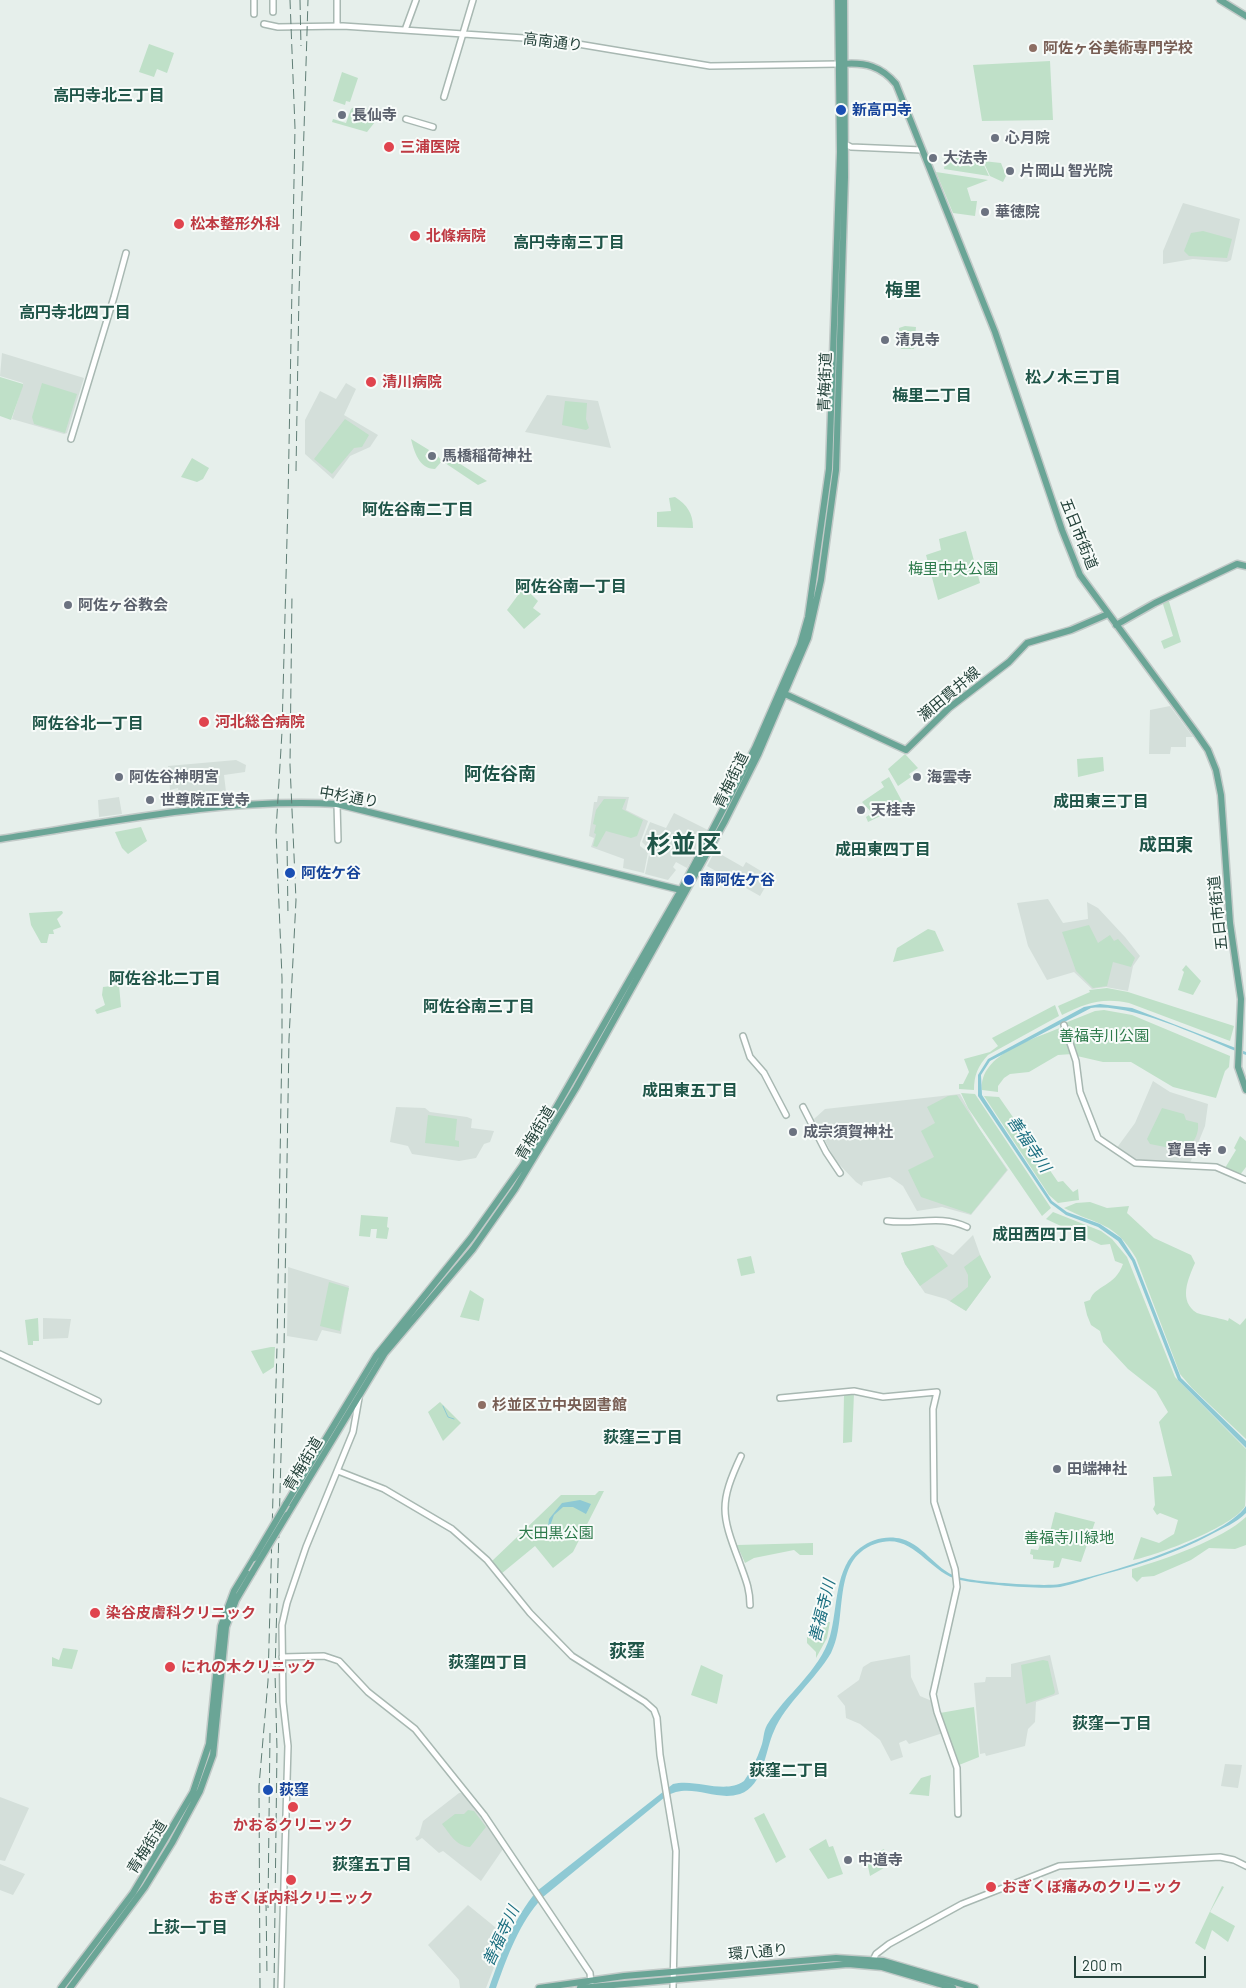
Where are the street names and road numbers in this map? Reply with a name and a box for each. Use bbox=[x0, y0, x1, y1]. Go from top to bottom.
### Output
street label: 高南通り bbox=[522, 29, 584, 55]
street label: 青梅街道 bbox=[815, 352, 835, 412]
street label: 五日市街道 bbox=[1057, 496, 1101, 572]
street label: 瀬田貫井線 bbox=[914, 663, 984, 725]
street label: 青梅街道 bbox=[710, 749, 752, 811]
street label: 中杉通り bbox=[318, 783, 380, 811]
street label: 五日市街道 bbox=[1205, 875, 1231, 951]
street label: 青梅街道 bbox=[512, 1103, 558, 1163]
street label: 青梅街道 bbox=[280, 1434, 326, 1494]
street label: 青梅街道 bbox=[123, 1817, 171, 1877]
street label: 環八通り bbox=[727, 1940, 789, 1964]

